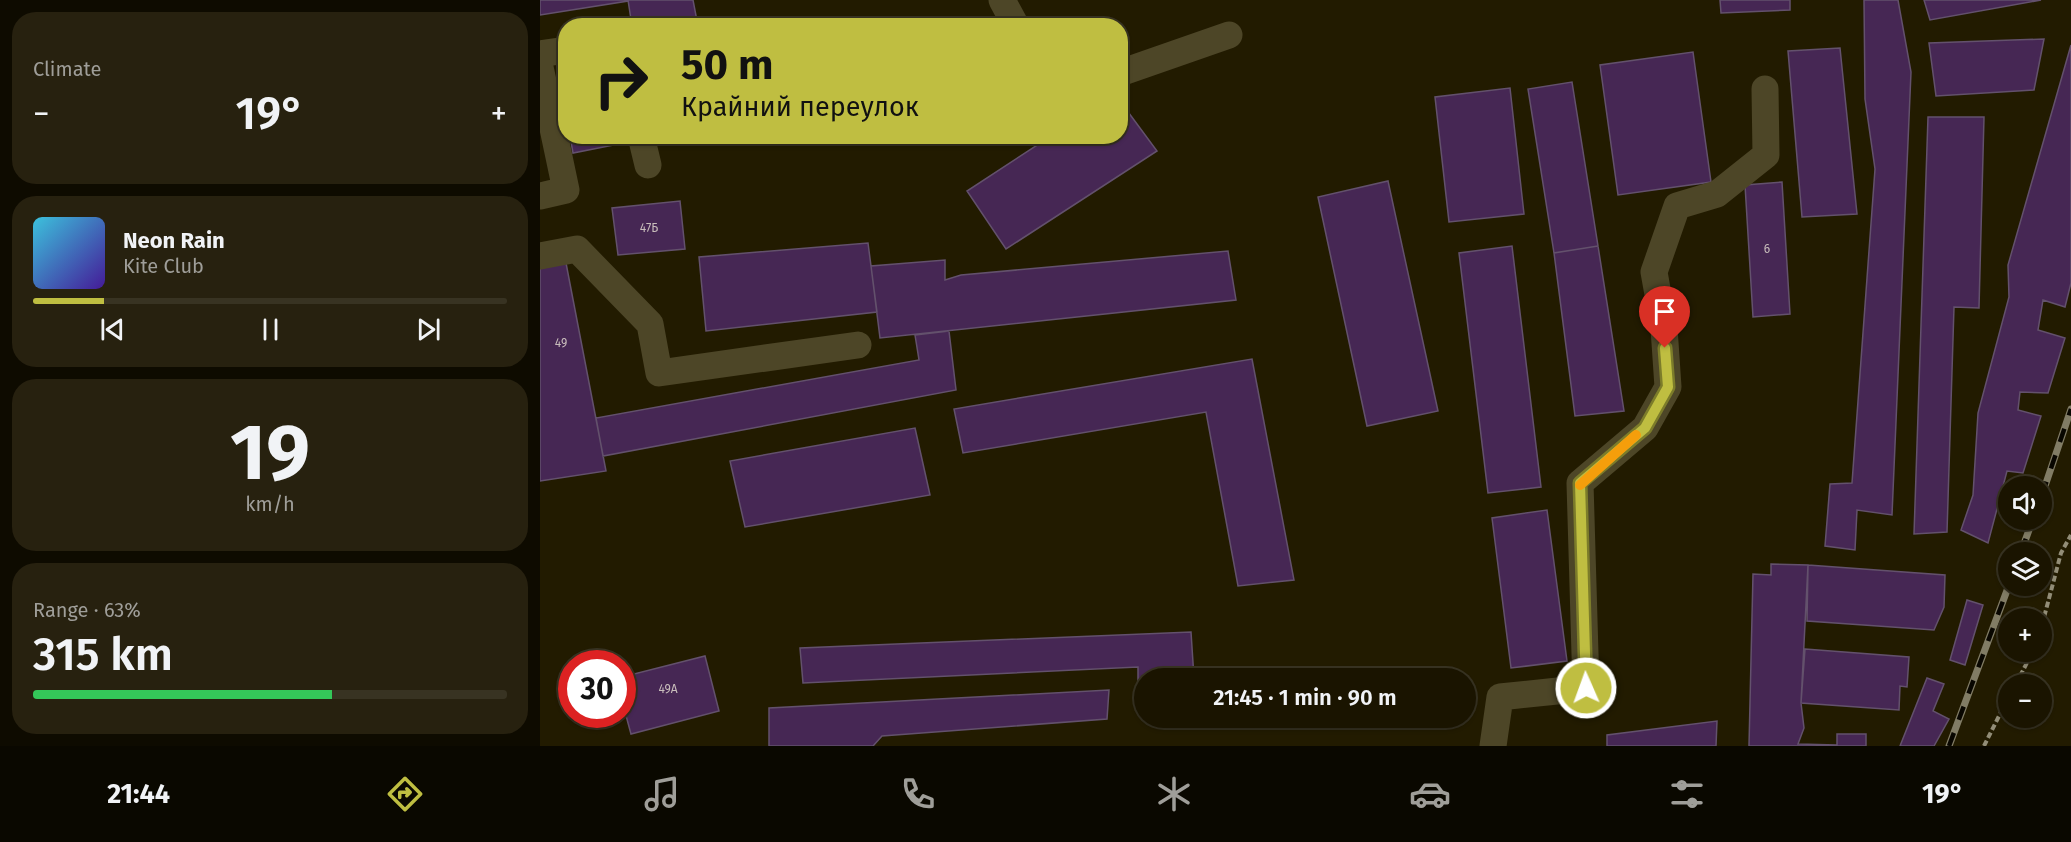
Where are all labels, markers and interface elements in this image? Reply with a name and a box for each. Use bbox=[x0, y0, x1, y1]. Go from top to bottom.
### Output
text: 50 m bbox=[681, 40, 774, 90]
icon: right bbox=[582, 42, 660, 120]
text: Climate bbox=[33, 57, 101, 81]
text: 19° bbox=[236, 87, 304, 141]
text: Крайний переулок bbox=[681, 91, 919, 123]
text: − bbox=[33, 94, 50, 134]
text: + bbox=[491, 94, 507, 134]
house number: 47Б bbox=[640, 221, 658, 235]
text: Neon Rain bbox=[123, 227, 225, 254]
house number: 6 bbox=[1764, 242, 1770, 256]
text: Kite Club bbox=[123, 254, 204, 278]
pin bbox=[1639, 286, 1690, 348]
icon: arrive bbox=[1648, 295, 1681, 328]
icon: previous bbox=[96, 313, 129, 346]
icon: pause bbox=[254, 313, 287, 346]
icon: next bbox=[412, 313, 445, 346]
house number: 49 bbox=[555, 336, 567, 350]
text: 19 bbox=[230, 406, 310, 500]
map controls bbox=[1998, 476, 2052, 728]
button: sound bbox=[1998, 476, 2052, 530]
text: km/h bbox=[245, 492, 295, 516]
button: layers bbox=[1998, 542, 2052, 596]
text: Range · 63% bbox=[33, 598, 141, 622]
button: + bbox=[1998, 608, 2052, 662]
text: 315 km bbox=[33, 628, 173, 682]
speed limit sign: 30 bbox=[558, 650, 636, 728]
position arrow bbox=[1554, 656, 1618, 720]
button: − bbox=[1998, 674, 2052, 728]
house number: 49А bbox=[658, 682, 678, 696]
text: 21:45 · 1 min · 90 m bbox=[1213, 684, 1397, 711]
icon: directions bbox=[384, 773, 426, 815]
icon: music bbox=[641, 773, 683, 815]
icon: phone bbox=[897, 773, 939, 815]
icon: climate bbox=[1153, 773, 1195, 815]
icon: car bbox=[1409, 773, 1451, 815]
icon: filters bbox=[1666, 773, 1708, 815]
text: 21:44 bbox=[107, 778, 170, 810]
text: 19° bbox=[1922, 778, 1964, 810]

